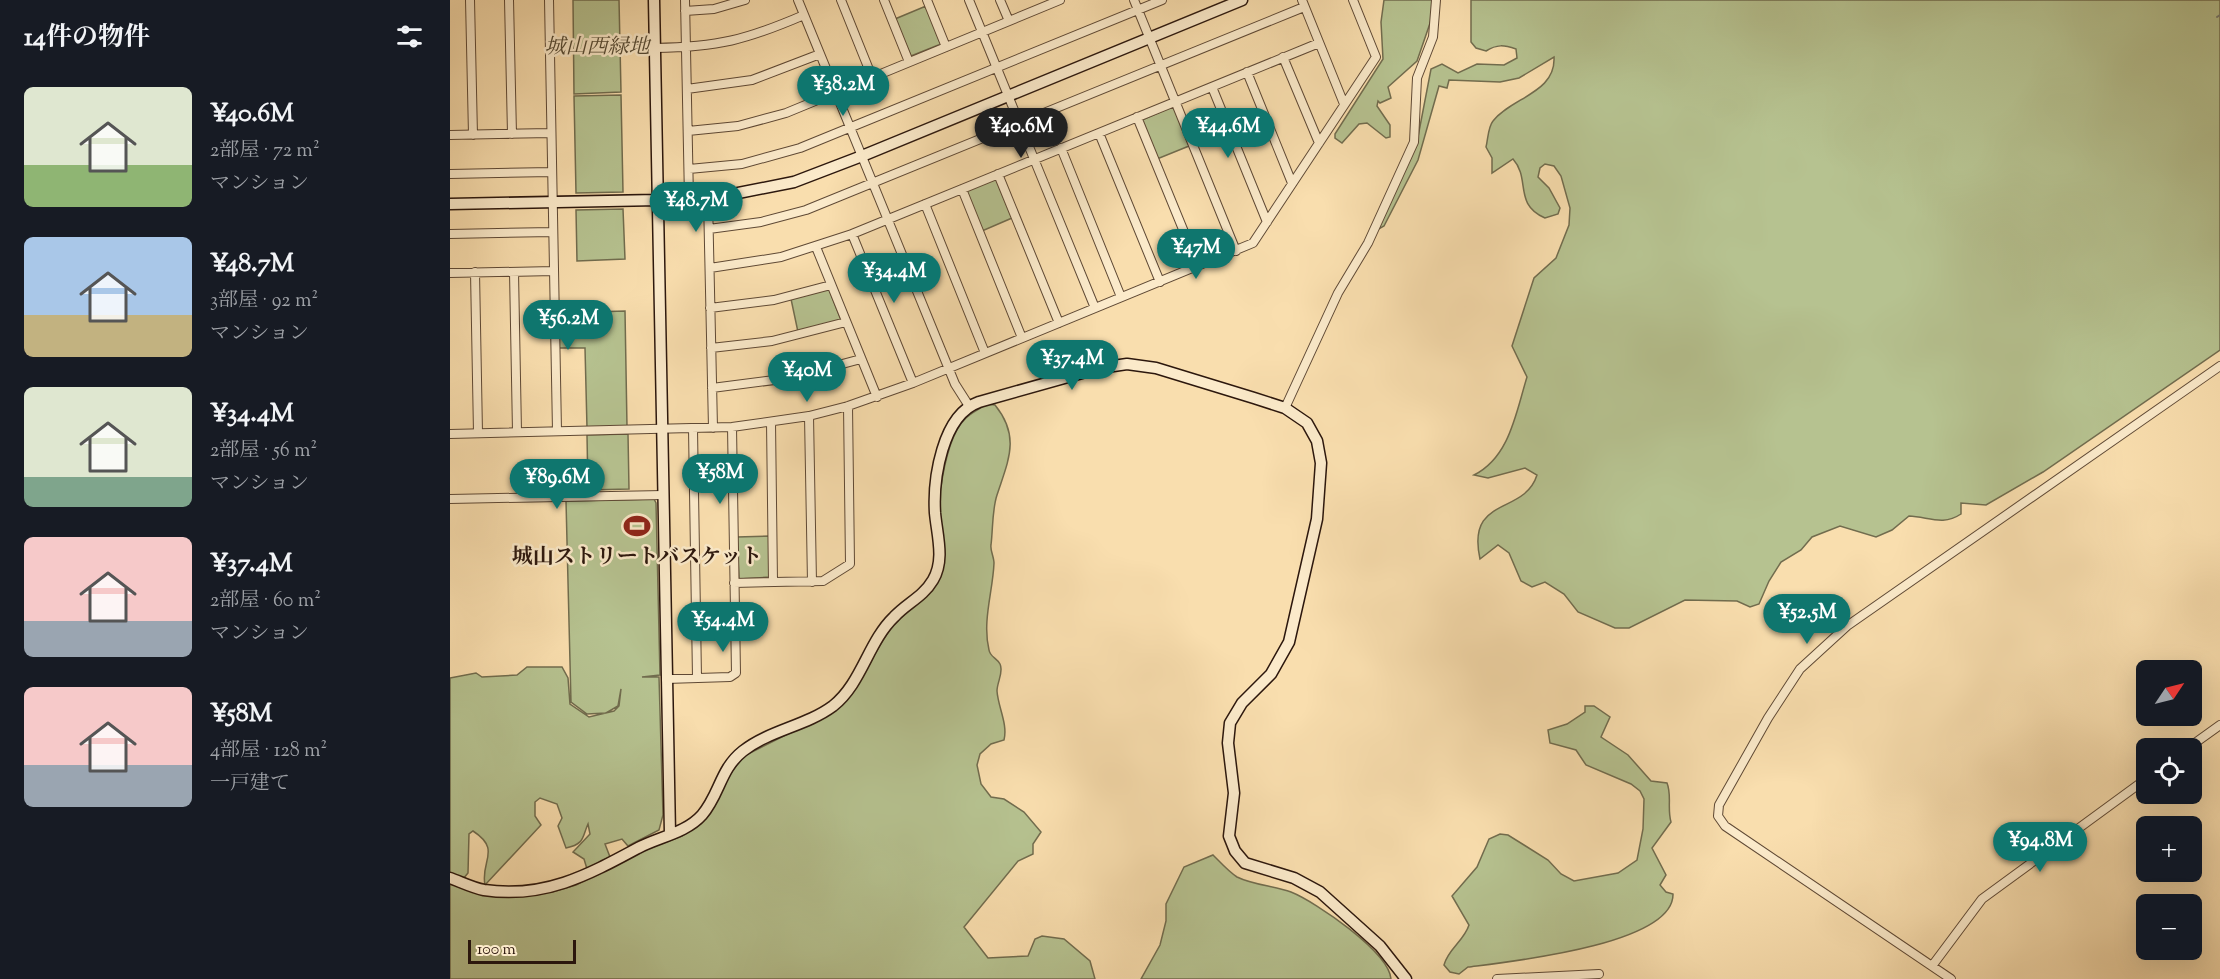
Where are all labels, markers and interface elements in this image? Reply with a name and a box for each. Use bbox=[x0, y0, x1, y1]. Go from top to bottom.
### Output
text: 14件の物件 bbox=[24, 20, 150, 57]
icon: filters bbox=[393, 20, 426, 53]
park label: 城山西緑地 bbox=[545, 33, 651, 63]
pin: ¥38.2M bbox=[794, 66, 892, 117]
text: ¥38.2M bbox=[811, 71, 875, 100]
text: ¥40.6M bbox=[210, 96, 294, 133]
pin: ¥40.6M bbox=[972, 108, 1070, 159]
pin: ¥44.6M bbox=[1179, 108, 1277, 159]
icon: home bbox=[72, 111, 144, 183]
text: ¥40.6M bbox=[989, 113, 1053, 142]
text: ¥44.6M bbox=[1196, 113, 1260, 142]
text: 2部屋 · 72 m² bbox=[210, 137, 320, 166]
text: マンション bbox=[210, 170, 309, 199]
pin: ¥48.7M bbox=[647, 182, 745, 233]
text: ¥48.7M bbox=[664, 187, 728, 216]
pin: ¥47M bbox=[1160, 229, 1232, 280]
text: ¥47M bbox=[1171, 234, 1221, 263]
text: ¥48.7M bbox=[210, 246, 294, 283]
pin: ¥34.4M bbox=[845, 253, 943, 304]
text: ¥34.4M bbox=[862, 258, 926, 287]
icon: home bbox=[72, 261, 144, 333]
text: 3部屋 · 92 m² bbox=[210, 287, 318, 316]
pin: ¥56.2M bbox=[519, 300, 617, 351]
text: ¥56.2M bbox=[537, 305, 599, 334]
text: マンション bbox=[210, 320, 309, 349]
pin: ¥37.4M bbox=[1023, 340, 1121, 391]
text: ¥37.4M bbox=[1040, 345, 1104, 374]
pin: ¥40M bbox=[771, 352, 843, 403]
text: ¥40M bbox=[782, 357, 832, 386]
text: ¥34.4M bbox=[210, 396, 294, 433]
icon: home bbox=[72, 411, 144, 483]
text: 2部屋 · 56 m² bbox=[210, 437, 317, 466]
pin: ¥58M bbox=[684, 454, 756, 505]
pin: ¥89.6M bbox=[508, 459, 606, 510]
text: ¥58M bbox=[696, 459, 744, 488]
text: ¥89.6M bbox=[524, 464, 590, 493]
text: マンション bbox=[210, 470, 309, 499]
sports icon: 城山ストリートバスケット bbox=[622, 511, 652, 541]
place label: 城山ストリートバスケット bbox=[512, 543, 762, 573]
text: ¥37.4M bbox=[210, 546, 293, 583]
icon: home bbox=[72, 561, 144, 633]
text: 2部屋 · 60 m² bbox=[210, 587, 321, 616]
pin: ¥52.5M bbox=[1758, 594, 1856, 645]
text: ¥52.5M bbox=[1777, 599, 1837, 628]
pin: ¥54.4M bbox=[674, 602, 772, 653]
text: ¥54.4M bbox=[691, 607, 755, 636]
text: マンション bbox=[210, 620, 309, 649]
north arrow bbox=[2136, 660, 2202, 726]
map controls bbox=[2136, 660, 2202, 960]
text: ¥58M bbox=[210, 696, 272, 733]
icon: home bbox=[72, 711, 144, 783]
text: 4部屋 · 128 m² bbox=[210, 737, 327, 766]
button: locate bbox=[2136, 738, 2202, 804]
text: 一戸建て bbox=[210, 770, 290, 799]
button: + bbox=[2136, 816, 2202, 882]
pin: ¥94.8M bbox=[1991, 822, 2089, 873]
text: ¥94.8M bbox=[2007, 827, 2073, 856]
button: − bbox=[2136, 894, 2202, 960]
scale bar bbox=[468, 937, 576, 964]
text: 100 m bbox=[477, 939, 516, 962]

